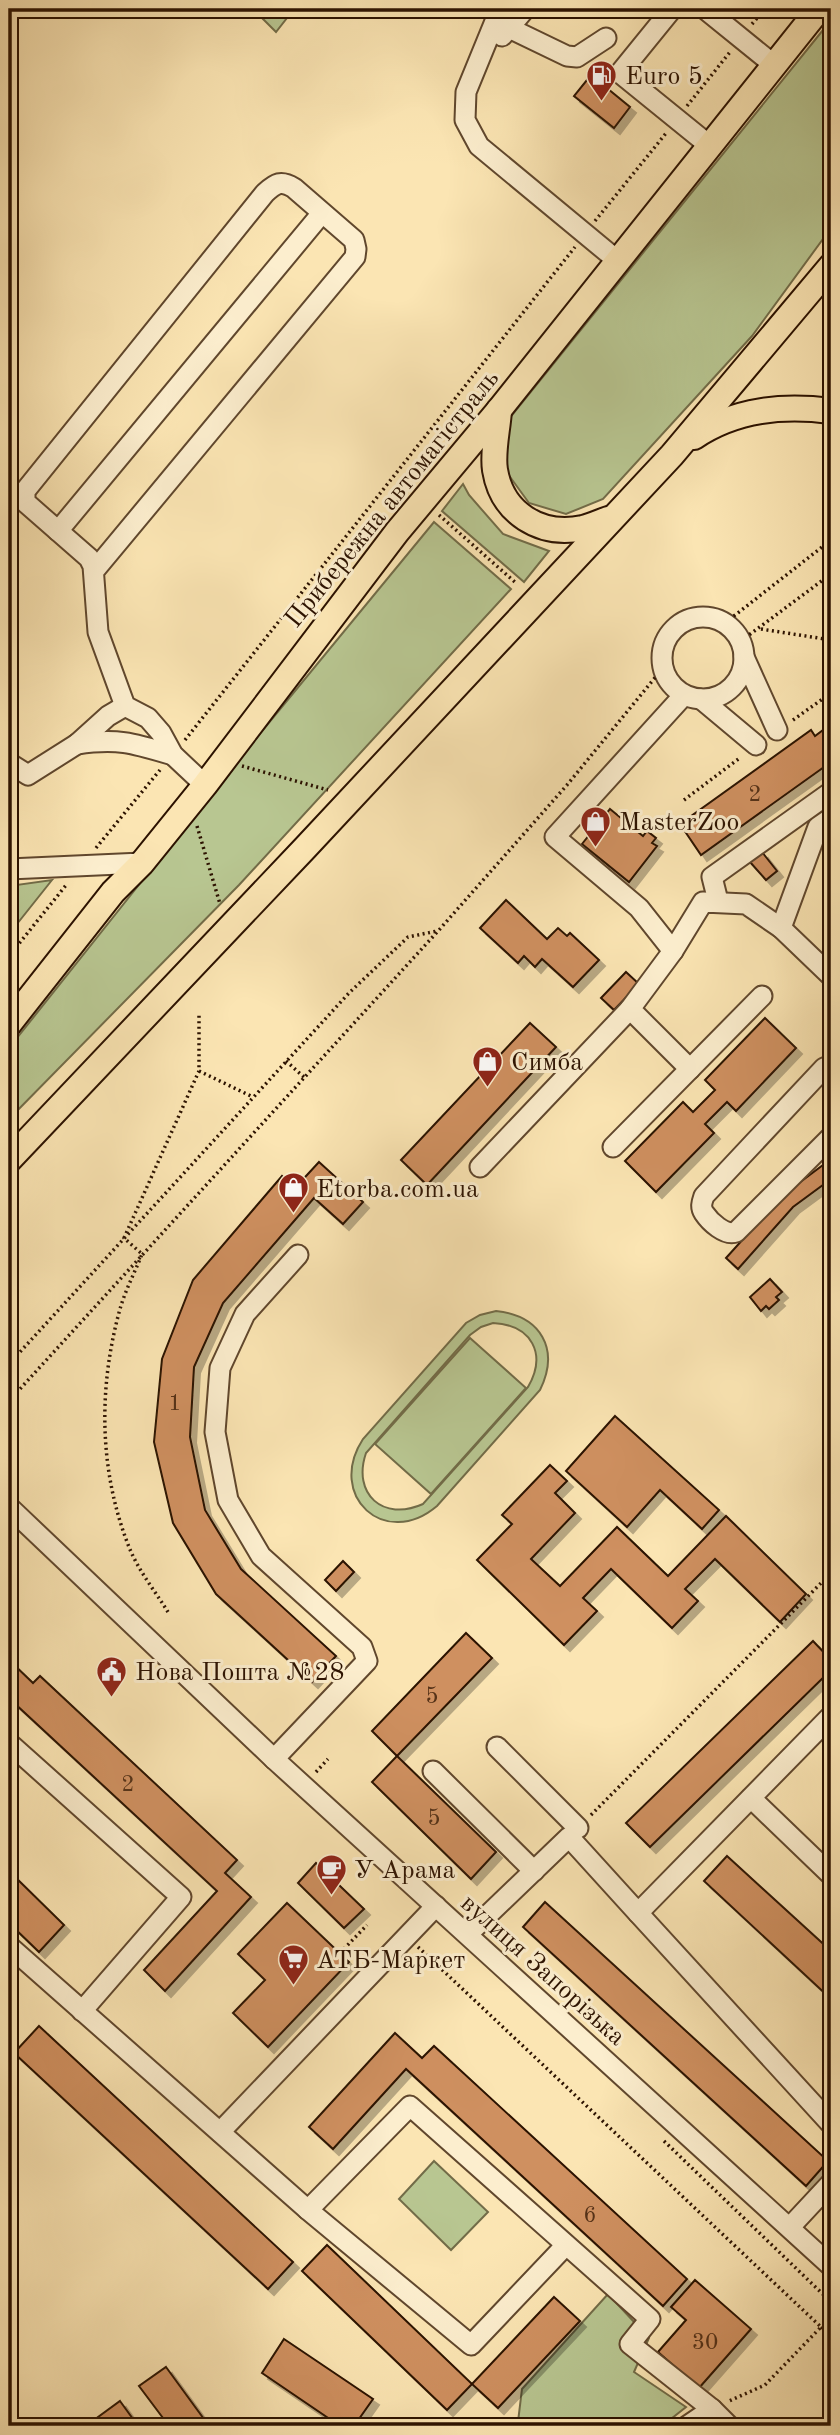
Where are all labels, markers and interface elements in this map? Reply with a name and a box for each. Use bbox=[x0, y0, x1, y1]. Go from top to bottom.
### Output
fuel station icon: Euro 5 bbox=[585, 58, 619, 102]
place label: Euro 5 bbox=[625, 64, 703, 90]
street label: Прибережна автомагістраль bbox=[281, 366, 504, 633]
house number: 2 bbox=[748, 783, 762, 806]
shop icon: MasterZoo bbox=[579, 804, 613, 848]
place label: MasterZoo bbox=[619, 810, 739, 836]
shop icon: Симба bbox=[471, 1044, 505, 1088]
place label: Симба bbox=[511, 1050, 583, 1076]
shop icon: Etorba.com.ua bbox=[276, 1171, 310, 1215]
place label: Etorba.com.ua bbox=[316, 1177, 479, 1203]
house number: 1 bbox=[168, 1392, 182, 1415]
public building icon: Нова Пошта №28 bbox=[95, 1654, 129, 1698]
place label: Нова Пошта №28 bbox=[135, 1660, 345, 1686]
house number: 5 bbox=[425, 1685, 439, 1708]
house number: 2 bbox=[121, 1773, 135, 1796]
house number: 5 bbox=[427, 1807, 441, 1830]
cafe icon: У Арама bbox=[314, 1852, 348, 1896]
place label: У Арама bbox=[354, 1858, 456, 1884]
street label: вулиця Запорізька bbox=[455, 1890, 630, 2051]
supermarket icon: АТБ-Маркет bbox=[276, 1942, 310, 1986]
place label: АТБ-Маркет bbox=[316, 1948, 466, 1974]
house number: 6 bbox=[583, 2204, 597, 2227]
house number: 30 bbox=[692, 2331, 718, 2354]

